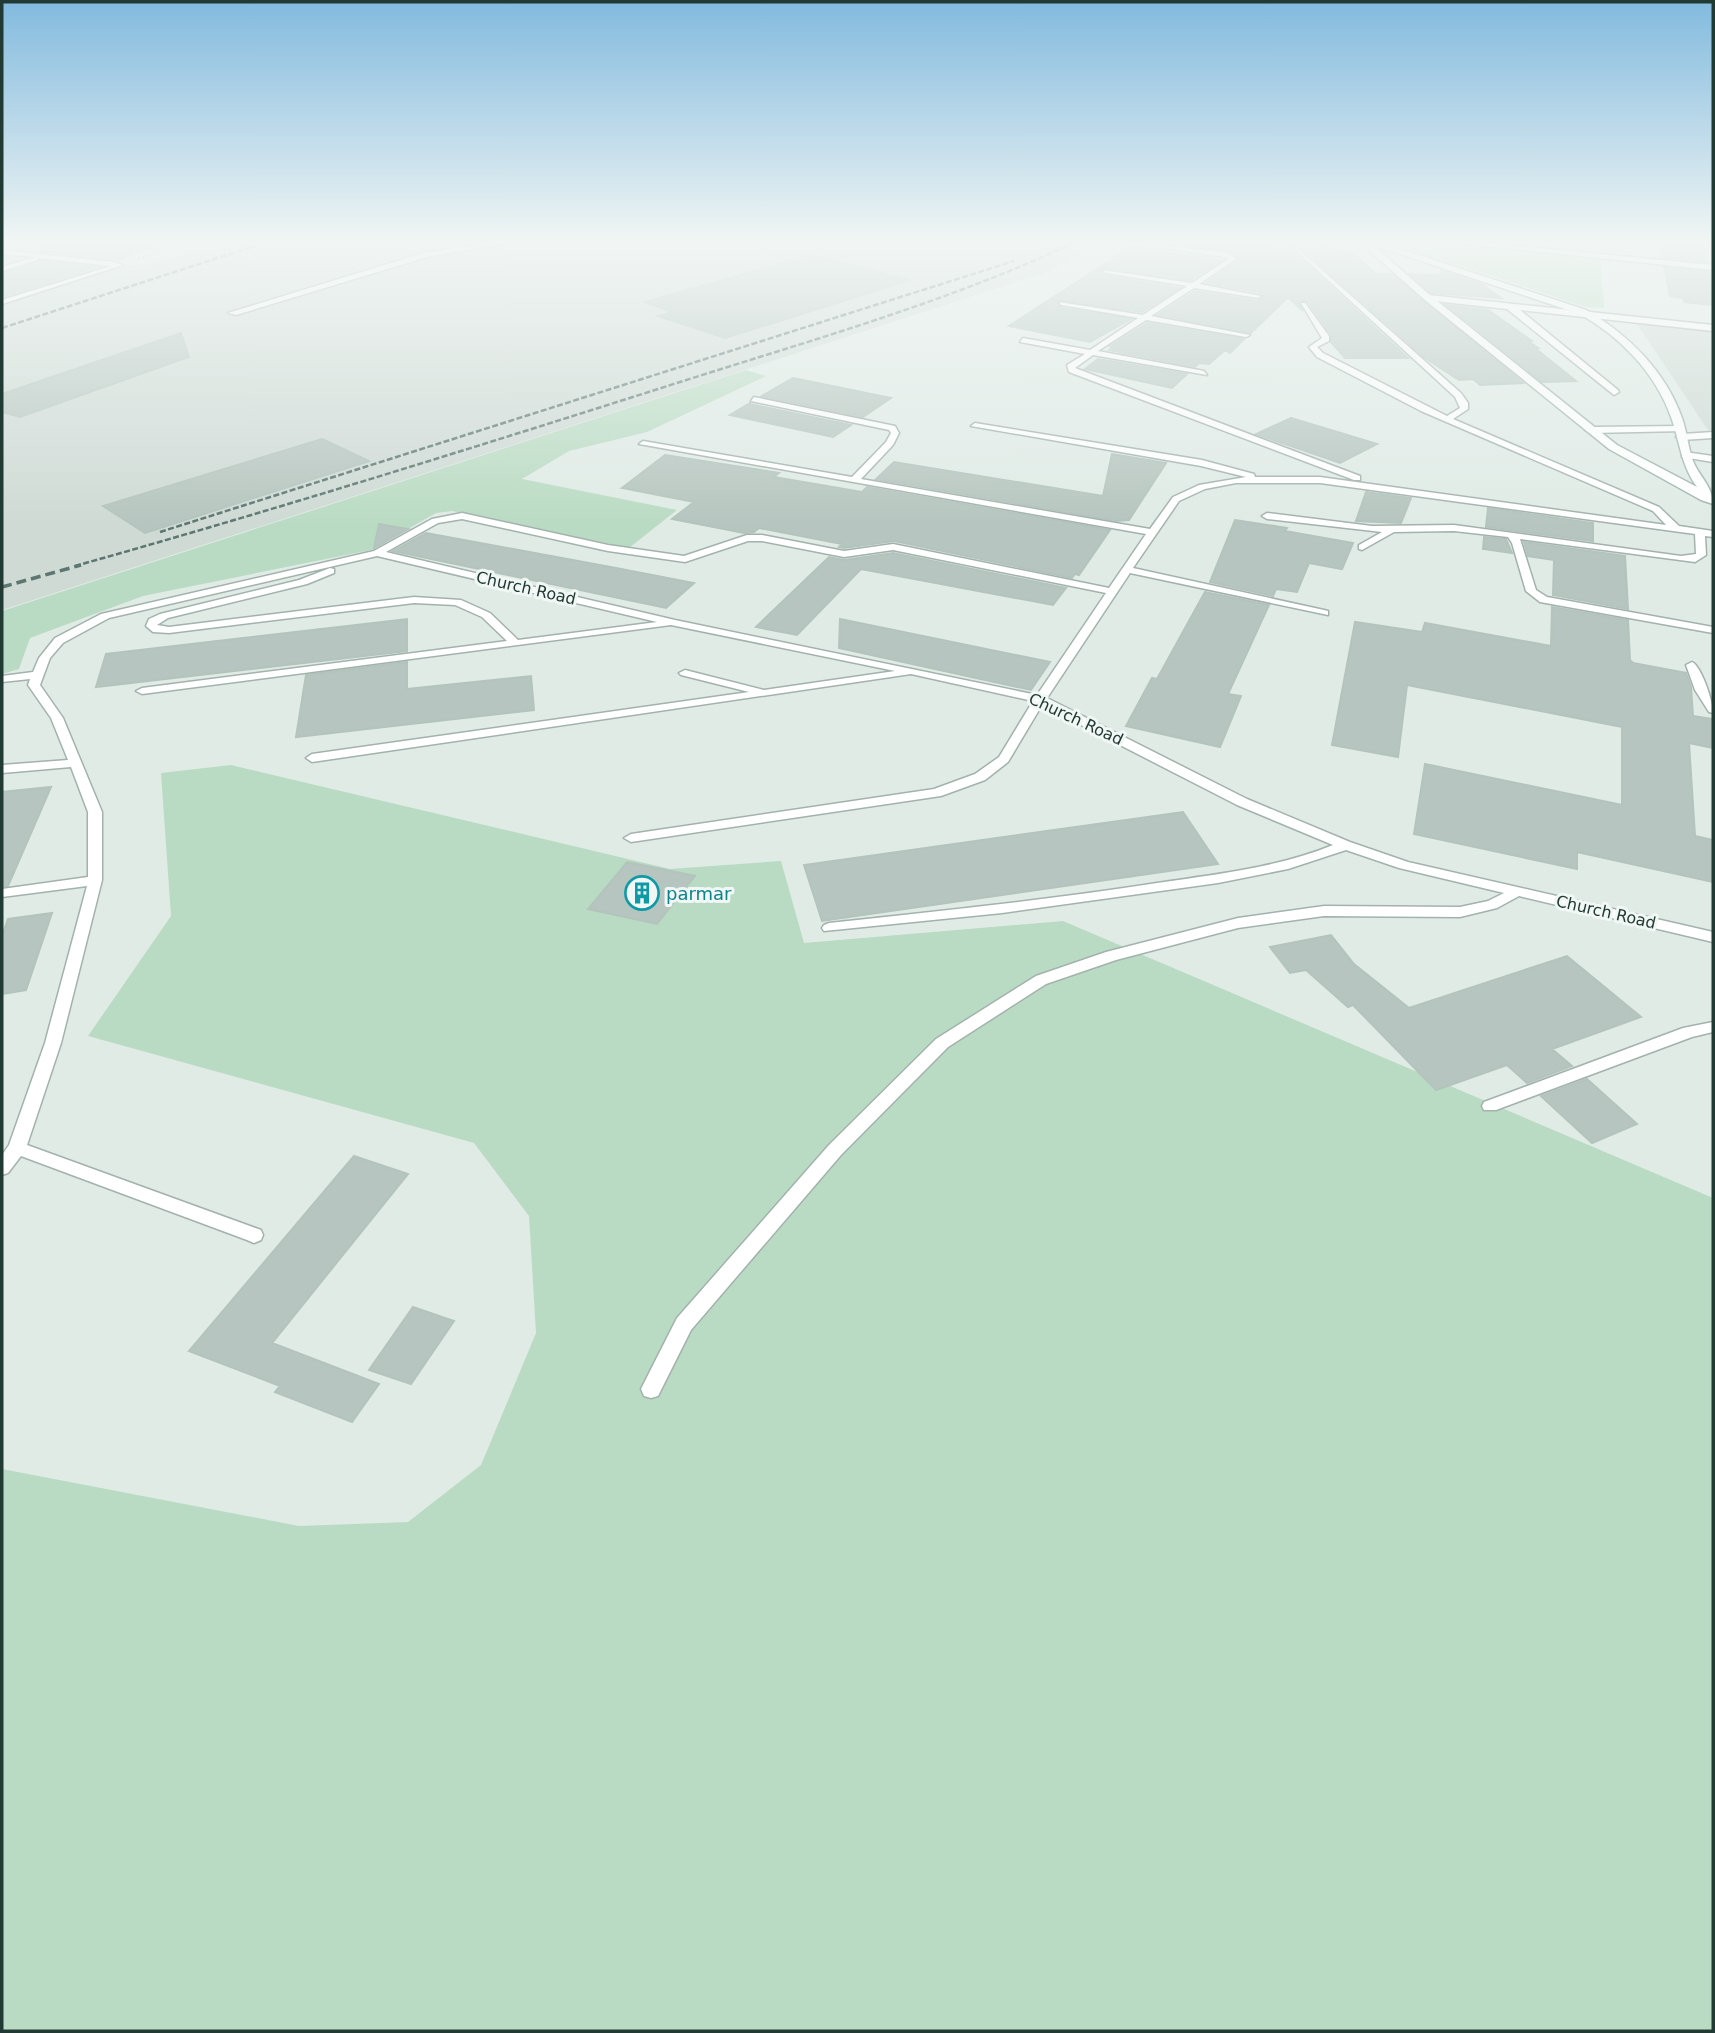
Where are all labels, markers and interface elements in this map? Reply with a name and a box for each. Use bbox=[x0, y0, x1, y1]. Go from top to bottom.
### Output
street label: Church Road bbox=[474, 567, 578, 609]
street label: Church Road bbox=[1026, 689, 1126, 749]
building icon: parmar bbox=[623, 874, 661, 912]
place label: parmar bbox=[666, 883, 732, 904]
street label: Church Road bbox=[1554, 891, 1658, 933]

